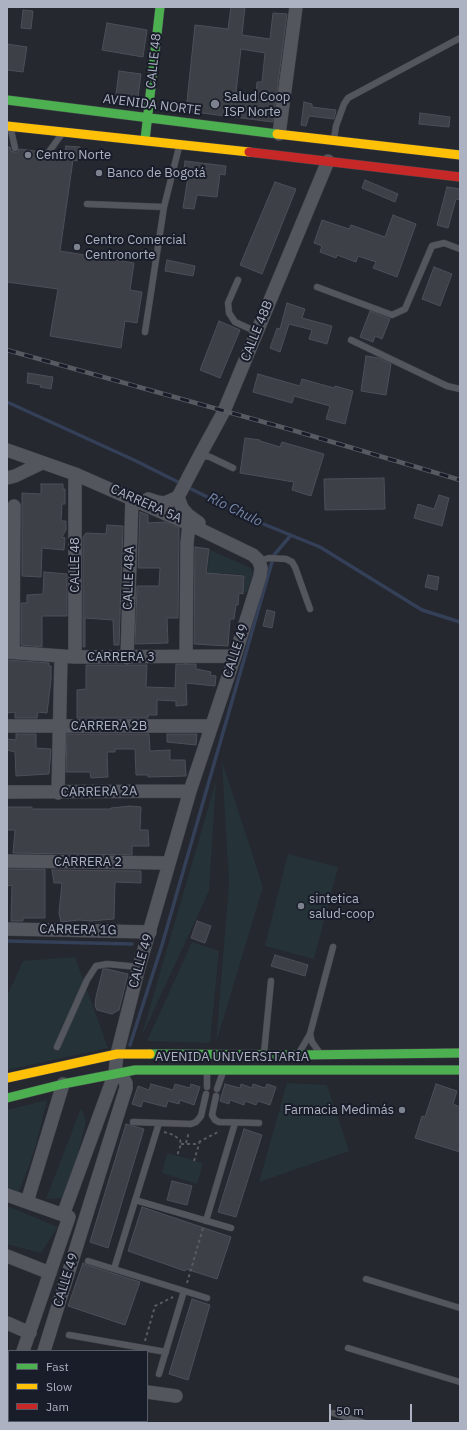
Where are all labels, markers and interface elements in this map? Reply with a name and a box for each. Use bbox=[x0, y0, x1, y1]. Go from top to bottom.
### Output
street label: CALLE 48 bbox=[143, 32, 165, 90]
place label: Salud Coop ISP Norte bbox=[224, 89, 290, 120]
street label: AVENIDA NORTE bbox=[102, 91, 202, 119]
marker: Salud Coop ISP Norte bbox=[209, 98, 221, 110]
place label: Centro Norte bbox=[36, 147, 111, 163]
marker: Centro Norte bbox=[23, 150, 33, 160]
place label: Banco de Bogotá bbox=[107, 165, 206, 181]
marker: Banco de Bogotá bbox=[94, 168, 104, 178]
place label: Centro Comercial Centronorte bbox=[85, 232, 186, 263]
marker: Centro Comercial Centronorte bbox=[72, 242, 82, 252]
street label: CALLE 48B bbox=[238, 298, 276, 364]
street label: CARRERA 5A bbox=[108, 481, 184, 527]
water label: Río Chulo bbox=[205, 490, 265, 530]
street label: CALLE 48 bbox=[67, 537, 83, 593]
street label: CALLE 48A bbox=[120, 546, 138, 610]
street label: CALLE 49 bbox=[220, 622, 252, 680]
street label: CARRERA 3 bbox=[87, 649, 155, 665]
street label: CARRERA 2B bbox=[71, 718, 147, 734]
street label: CARRERA 2A bbox=[61, 784, 137, 800]
street label: CARRERA 2 bbox=[54, 854, 122, 870]
place label: sintetica salud-coop bbox=[309, 891, 375, 922]
marker: sintetica salud-coop bbox=[296, 901, 306, 911]
street label: CARRERA 1G bbox=[39, 922, 117, 938]
street label: CALLE 49 bbox=[126, 932, 156, 990]
street label: AVENIDA UNIVERSITARIA bbox=[155, 1049, 309, 1065]
place label: Farmacia Medimás bbox=[284, 1102, 394, 1118]
marker: Farmacia Medimás bbox=[397, 1105, 407, 1115]
street label: CALLE 49 bbox=[50, 1251, 82, 1309]
legend bbox=[8, 1350, 148, 1422]
text: Fast bbox=[46, 1359, 69, 1374]
text: Slow bbox=[46, 1379, 72, 1394]
scale bar bbox=[331, 1396, 414, 1422]
text: Jam bbox=[46, 1399, 69, 1414]
text: 50 m bbox=[336, 1403, 364, 1418]

